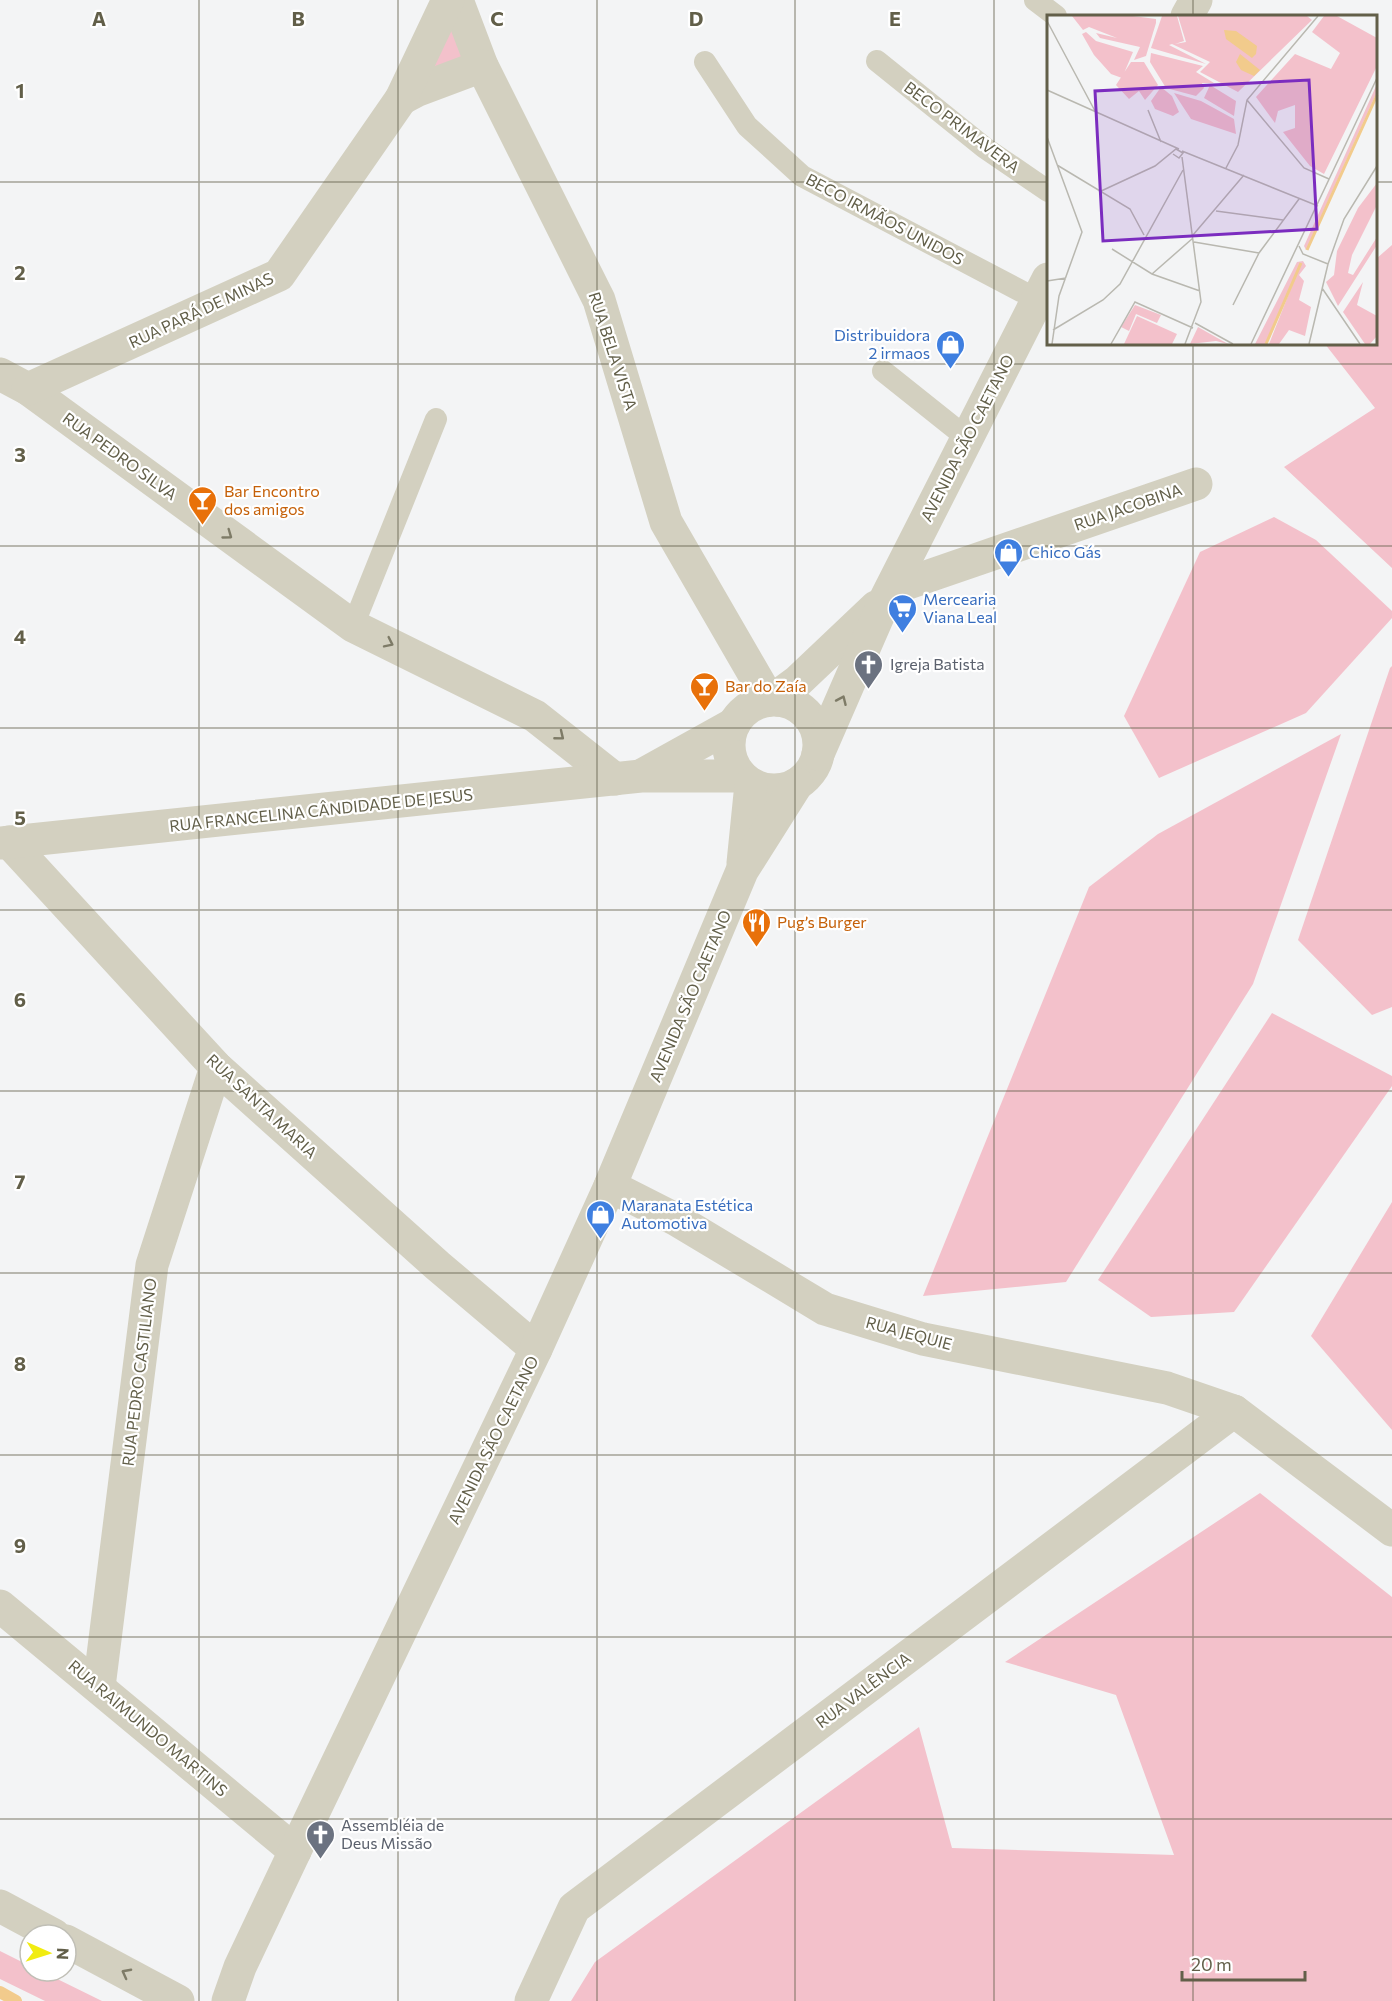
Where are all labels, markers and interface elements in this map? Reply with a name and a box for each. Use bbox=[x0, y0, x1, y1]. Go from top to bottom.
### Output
text: A bbox=[92, 6, 106, 30]
text: B bbox=[291, 6, 305, 30]
text: C bbox=[490, 6, 504, 30]
text: D bbox=[689, 6, 703, 30]
text: E bbox=[889, 6, 901, 30]
inset map bbox=[1047, 15, 1377, 345]
street label: BECO PRIMAVERA bbox=[901, 77, 1024, 176]
text: 1 bbox=[15, 78, 25, 102]
street label: BECO IRMÃOS UNIDOS bbox=[803, 169, 967, 268]
text: 2 bbox=[14, 260, 26, 284]
street label: RUA PARÁ DE MINAS bbox=[125, 268, 276, 351]
street label: RUA BELA VISTA bbox=[585, 289, 642, 412]
place label: Distribuidora 2 irmaos bbox=[834, 325, 930, 362]
shop icon: Distribuidora 2 irmaos bbox=[935, 328, 967, 370]
street label: AVENIDA SÃO CAETANO bbox=[916, 351, 1017, 524]
street label: RUA PEDRO SILVA bbox=[60, 408, 181, 503]
text: 3 bbox=[14, 442, 26, 466]
street label: RUA JACOBINA bbox=[1071, 479, 1184, 534]
place label: Bar Encontro dos amigos bbox=[224, 481, 320, 518]
bar icon: Bar Encontro dos amigos bbox=[187, 484, 219, 526]
one-way arrow bbox=[221, 527, 232, 538]
shop icon: Chico Gás bbox=[992, 536, 1024, 578]
place label: Chico Gás bbox=[1029, 542, 1101, 561]
place label: Mercearia Viana Leal bbox=[923, 589, 997, 626]
supermarket icon: Mercearia Viana Leal bbox=[886, 592, 918, 634]
text: 4 bbox=[14, 624, 26, 648]
one-way arrow bbox=[383, 636, 394, 648]
church icon: Igreja Batista bbox=[853, 648, 885, 690]
place label: Igreja Batista bbox=[890, 654, 985, 673]
bar icon: Bar do Zaía bbox=[688, 670, 720, 712]
place label: Bar do Zaía bbox=[725, 676, 807, 695]
one-way arrow bbox=[834, 696, 846, 707]
one-way arrow bbox=[553, 728, 564, 739]
street label: RUA FRANCELINA CÂNDIDADE DE JESUS bbox=[168, 784, 474, 835]
text: 5 bbox=[14, 805, 26, 829]
restaurant icon: Pug’s Burger bbox=[740, 906, 772, 948]
street label: AVENIDA SÃO CAETANO bbox=[645, 907, 734, 1085]
place label: Pug’s Burger bbox=[777, 912, 867, 931]
text: 6 bbox=[14, 987, 26, 1011]
street label: RUA SANTA MARIA bbox=[203, 1050, 321, 1162]
text: 7 bbox=[15, 1169, 26, 1193]
place label: Maranata Estética Automotiva bbox=[621, 1195, 753, 1232]
shop icon: Maranata Estética Automotiva bbox=[584, 1198, 616, 1240]
street label: RUA PEDRO CASTILIANO bbox=[118, 1277, 159, 1467]
street label: RUA JEQUIE bbox=[864, 1312, 954, 1353]
text: 8 bbox=[14, 1351, 26, 1375]
street label: AVENIDA SÃO CAETANO bbox=[443, 1353, 542, 1527]
text: 9 bbox=[14, 1533, 26, 1557]
street label: RUA VALÊNCIA bbox=[812, 1648, 914, 1731]
street label: RUA RAIMUNDO MARTINS bbox=[65, 1656, 232, 1800]
place label: Assembléia de Deus Missão bbox=[341, 1815, 444, 1852]
church icon: Assembléia de Deus Missão bbox=[304, 1818, 336, 1860]
north arrow bbox=[18, 1923, 78, 1983]
scale bar bbox=[1182, 1944, 1305, 1982]
text: N bbox=[54, 1947, 73, 1960]
text: 20 m bbox=[1191, 1953, 1232, 1975]
one-way arrow bbox=[122, 1969, 133, 1981]

